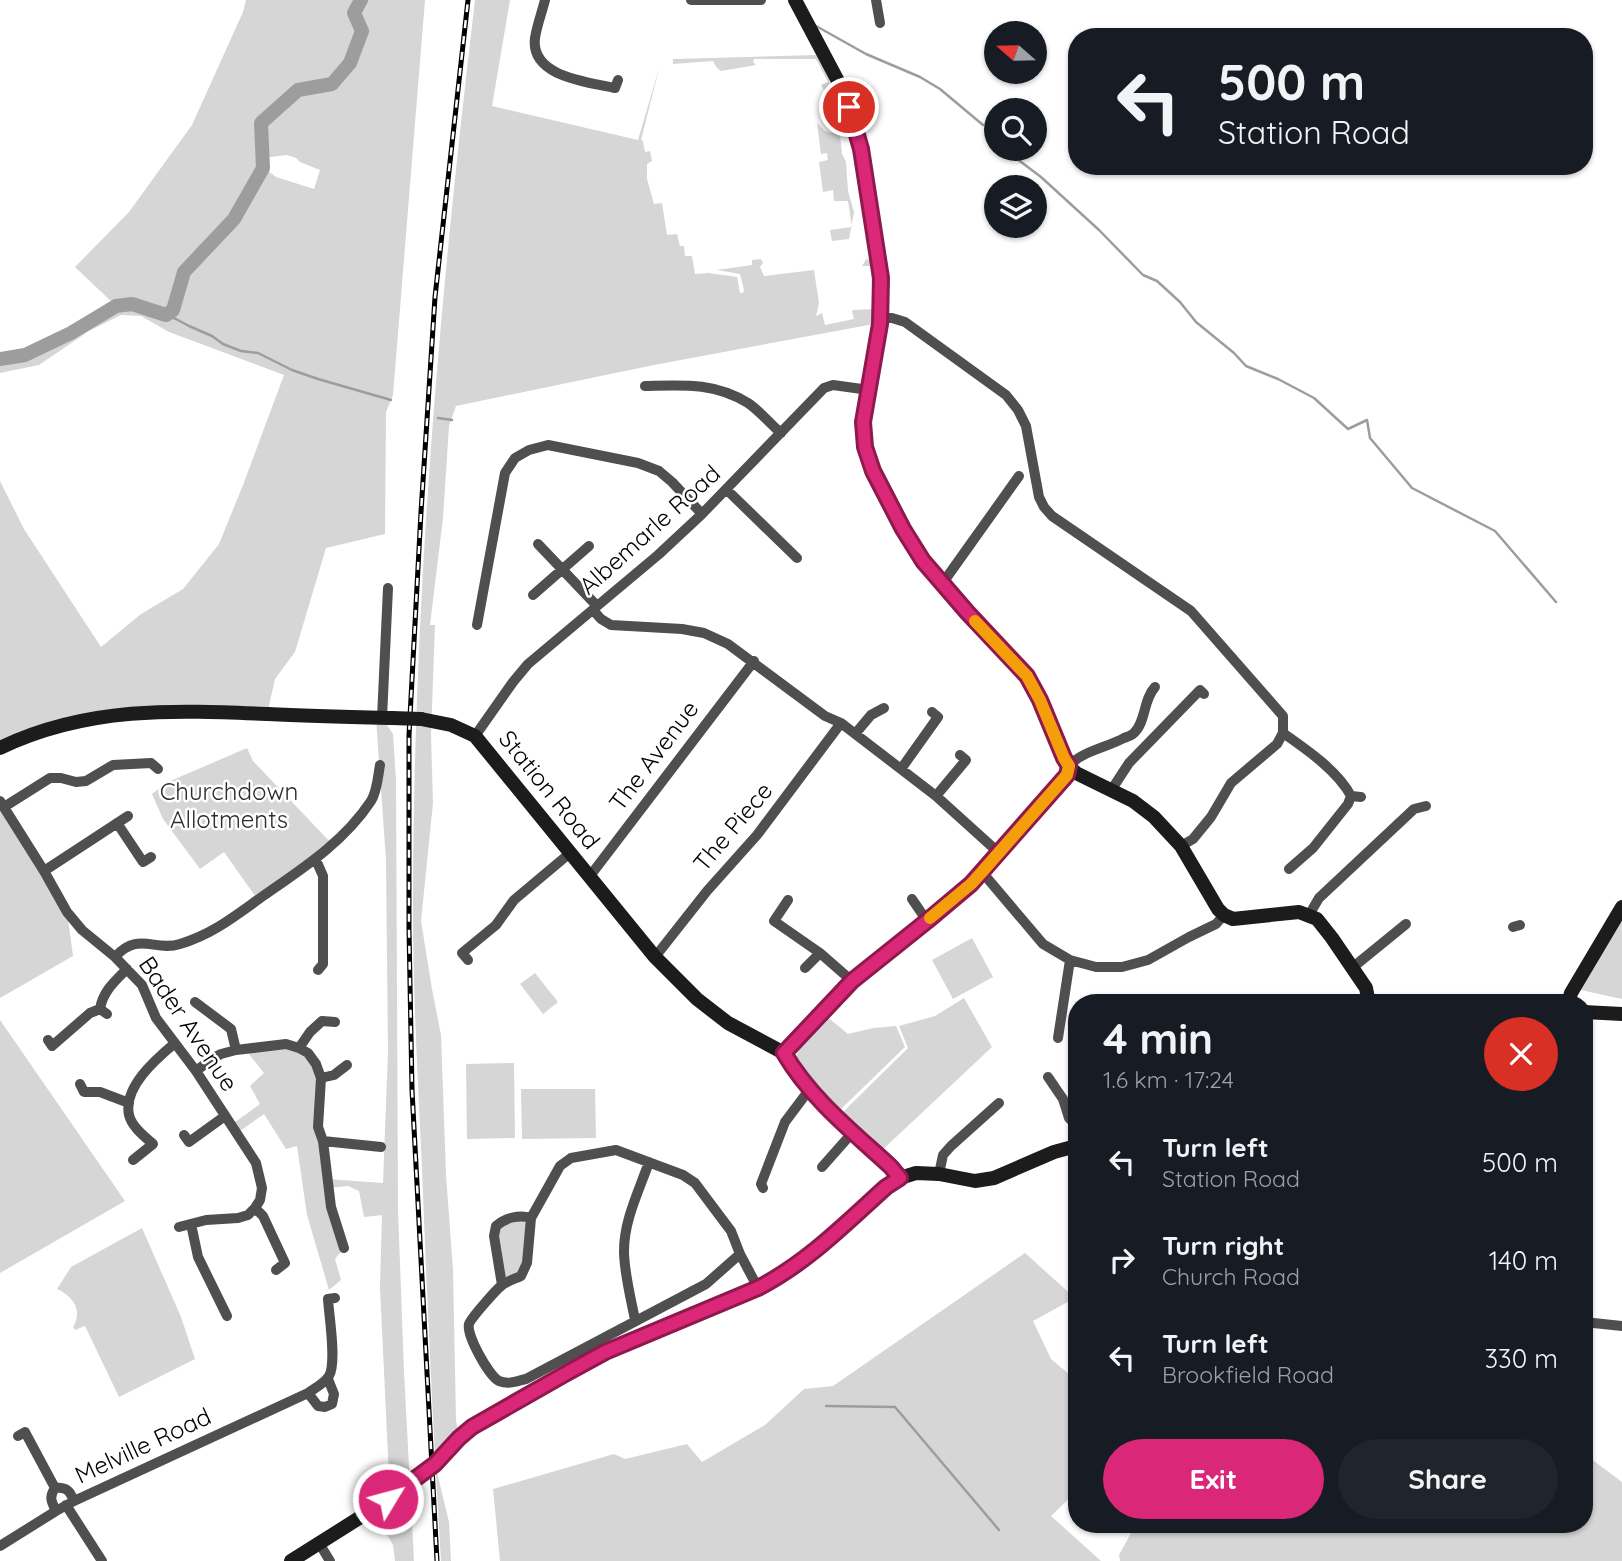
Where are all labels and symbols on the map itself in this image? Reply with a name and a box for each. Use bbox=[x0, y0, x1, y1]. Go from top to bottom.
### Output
north arrow bbox=[984, 21, 1046, 84]
pin bbox=[819, 77, 879, 137]
street label: Albemarle Road bbox=[572, 458, 726, 601]
street label: The Avenue bbox=[602, 694, 704, 816]
street label: Station Road bbox=[493, 724, 607, 855]
park label: Churchdown Allotments bbox=[160, 776, 298, 834]
street label: The Piece bbox=[686, 776, 778, 877]
street label: Bader Avenue bbox=[133, 950, 245, 1097]
street label: Melville Road bbox=[70, 1401, 215, 1490]
position arrow bbox=[351, 1462, 425, 1536]

